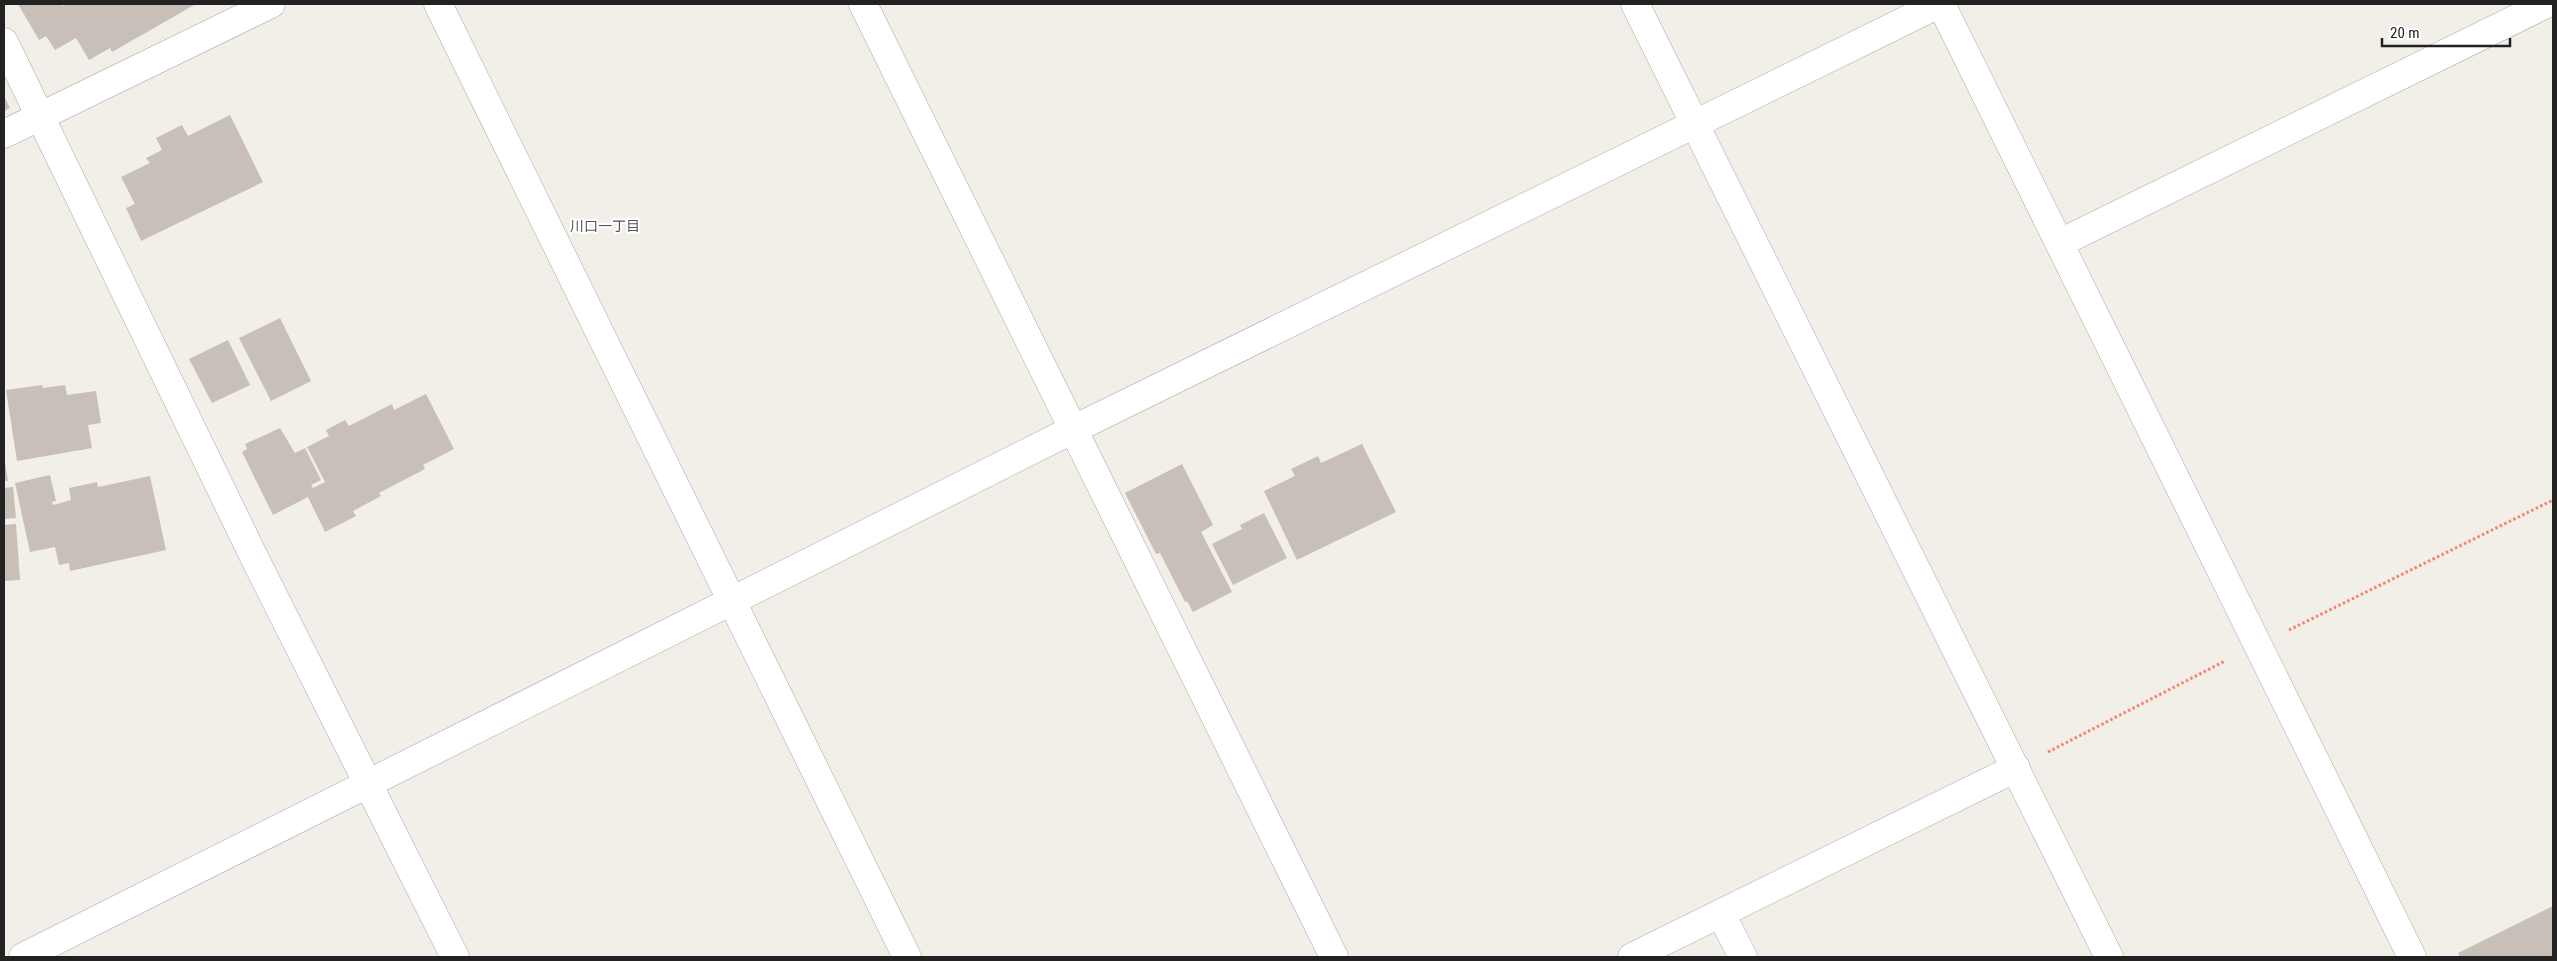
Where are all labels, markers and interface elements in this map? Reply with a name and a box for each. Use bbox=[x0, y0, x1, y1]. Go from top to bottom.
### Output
scale bar bbox=[2382, 15, 2510, 47]
text: 20 m bbox=[2390, 24, 2420, 42]
district label: 川口一丁目 bbox=[570, 218, 640, 234]

